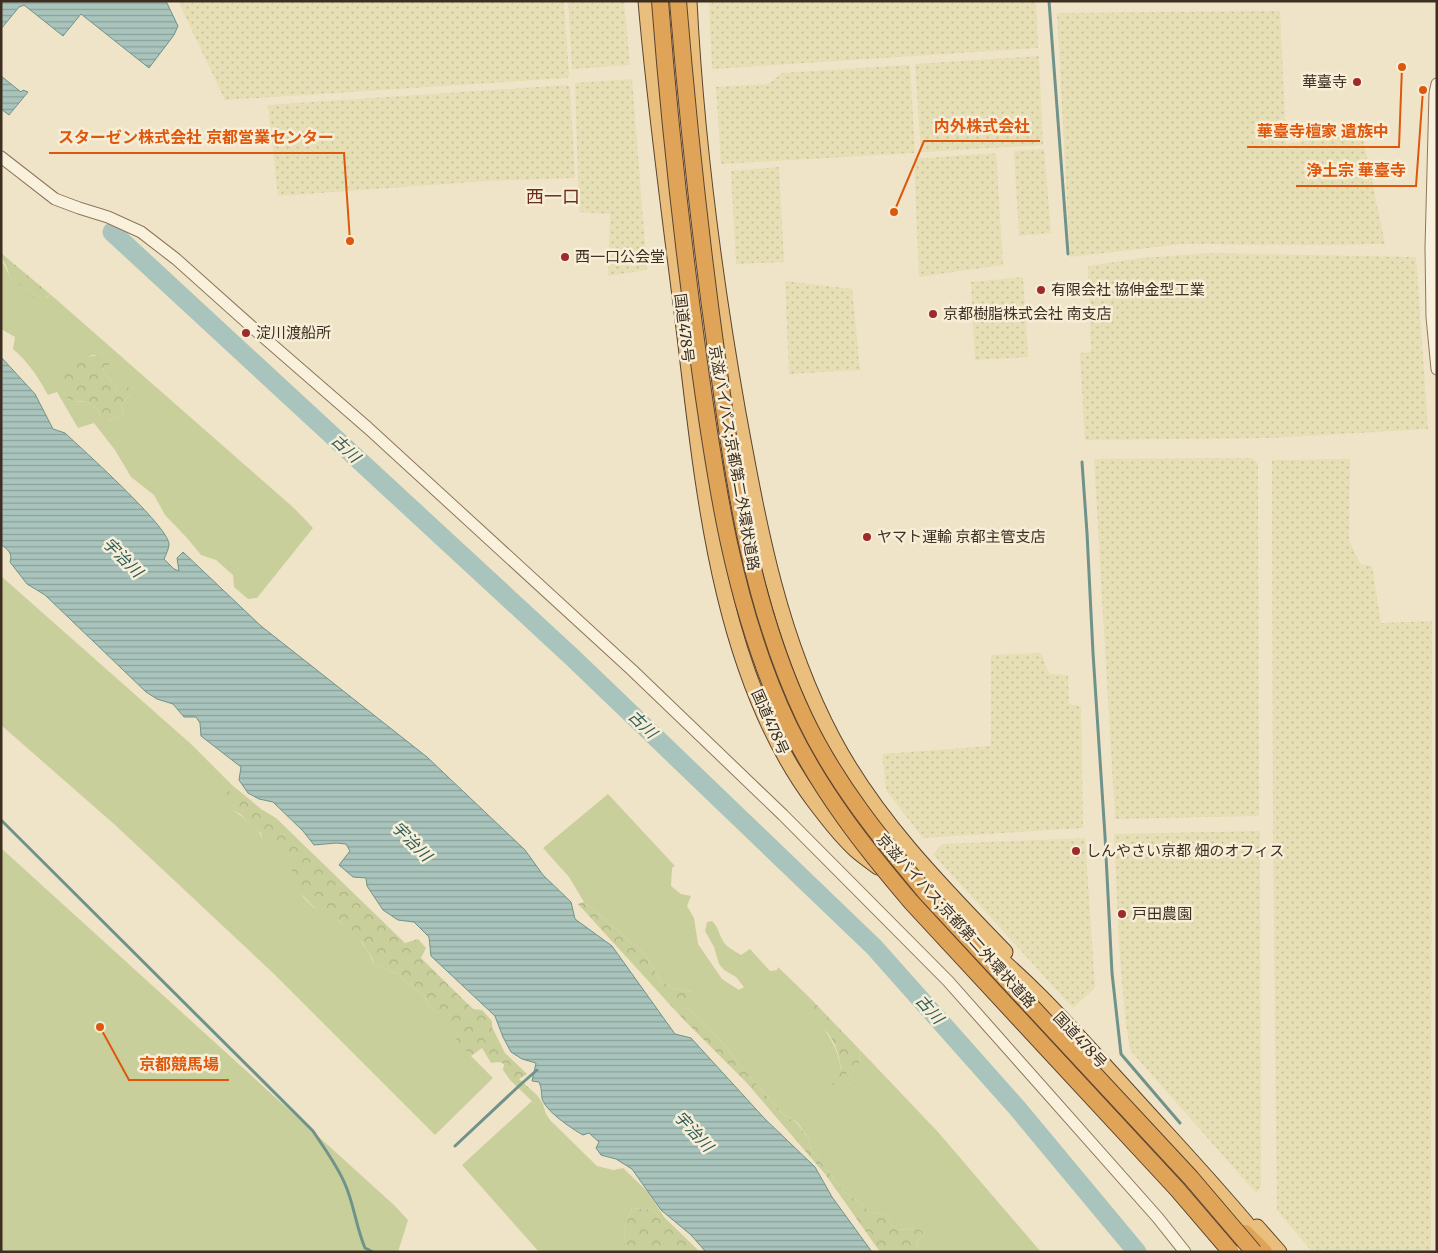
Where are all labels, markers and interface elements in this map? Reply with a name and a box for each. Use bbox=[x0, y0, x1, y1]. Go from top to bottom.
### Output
place label: 華臺寺 bbox=[1302, 72, 1347, 91]
marker: 華臺寺 bbox=[1351, 76, 1363, 88]
callout: 内外株式会社 bbox=[924, 110, 1040, 141]
text: 内外株式会社 bbox=[934, 116, 1030, 136]
callout: 華臺寺檀家 遺族中 bbox=[1247, 116, 1399, 147]
text: 華臺寺檀家 遺族中 bbox=[1257, 121, 1389, 141]
callout: スターゼン株式会社 京都営業センター bbox=[49, 122, 344, 153]
text: スターゼン株式会社 京都営業センター bbox=[58, 127, 334, 147]
callout: 浄土宗 華臺寺 bbox=[1296, 155, 1416, 186]
text: 浄土宗 華臺寺 bbox=[1306, 160, 1406, 180]
district label: 西一口 bbox=[526, 185, 580, 208]
place label: 西一口公会堂 bbox=[575, 247, 665, 266]
marker: 西一口公会堂 bbox=[559, 251, 571, 263]
place label: 有限会社 協伸金型工業 bbox=[1051, 280, 1205, 299]
marker: 有限会社 協伸金型工業 bbox=[1035, 284, 1047, 296]
street label: 国道478号 bbox=[671, 292, 698, 364]
place label: 京都樹脂株式会社 南支店 bbox=[943, 304, 1112, 323]
marker: 京都樹脂株式会社 南支店 bbox=[927, 308, 939, 320]
place label: 淀川渡船所 bbox=[256, 323, 331, 342]
marker: 淀川渡船所 bbox=[240, 327, 252, 339]
street label: 京滋バイパス;京都第二外環状道路 bbox=[705, 344, 764, 572]
water label: 古川 bbox=[327, 430, 366, 468]
place label: ヤマト運輸 京都主管支店 bbox=[877, 527, 1046, 546]
marker: ヤマト運輸 京都主管支店 bbox=[861, 531, 873, 543]
water label: 宇治川 bbox=[99, 533, 148, 582]
street label: 国道478号 bbox=[748, 686, 793, 758]
water label: 古川 bbox=[625, 706, 663, 744]
water label: 宇治川 bbox=[388, 817, 437, 866]
street label: 京滋バイパス;京都第二外環状道路 bbox=[873, 829, 1040, 1012]
place label: しんやさい京都 畑のオフィス bbox=[1086, 841, 1284, 860]
marker: しんやさい京都 畑のオフィス bbox=[1070, 845, 1082, 857]
place label: 戸田農園 bbox=[1132, 904, 1192, 923]
marker: 戸田農園 bbox=[1116, 908, 1128, 920]
water label: 古川 bbox=[912, 990, 949, 1029]
street label: 国道478号 bbox=[1050, 1008, 1111, 1072]
callout: 京都競馬場 bbox=[129, 1049, 229, 1080]
text: 京都競馬場 bbox=[139, 1054, 219, 1074]
water label: 宇治川 bbox=[670, 1107, 719, 1157]

